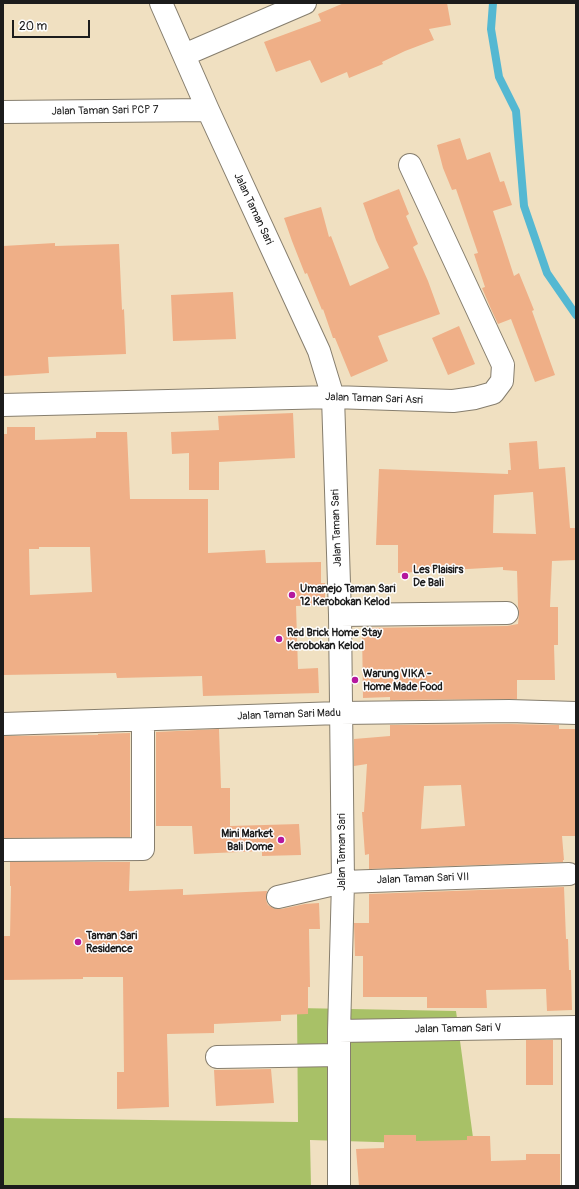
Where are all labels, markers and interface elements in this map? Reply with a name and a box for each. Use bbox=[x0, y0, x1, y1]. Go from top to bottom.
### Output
scale bar bbox=[14, 12, 92, 38]
text: 20 m bbox=[19, 19, 47, 34]
street label: Jalan Taman Sari PCP 7 bbox=[51, 103, 159, 119]
street label: Jalan Taman Sari bbox=[231, 171, 275, 247]
street label: Jalan Taman Sari Asri bbox=[325, 391, 423, 407]
street label: Jalan Taman Sari bbox=[329, 489, 345, 567]
place label: Les Plaisirs De Bali bbox=[413, 563, 463, 589]
marker: Les Plaisirs De Bali bbox=[400, 571, 410, 581]
place label: Umanejo Taman Sari 12 Kerobokan Kelod bbox=[300, 582, 395, 608]
marker: Umanejo Taman Sari 12 Kerobokan Kelod bbox=[287, 590, 297, 600]
place label: Red Brick Home Stay Kerobokan Kelod bbox=[287, 626, 382, 652]
marker: Red Brick Home Stay Kerobokan Kelod bbox=[274, 634, 284, 644]
place label: Warung VIKA - Home Made Food bbox=[363, 667, 443, 693]
marker: Warung VIKA - Home Made Food bbox=[350, 675, 360, 685]
street label: Jalan Taman Sari Madu bbox=[237, 707, 341, 723]
street label: Jalan Taman Sari bbox=[335, 813, 349, 891]
place label: Mini Market Bali Dome bbox=[221, 827, 273, 853]
marker: Mini Market Bali Dome bbox=[276, 835, 286, 845]
street label: Jalan Taman Sari VII bbox=[376, 871, 470, 887]
place label: Taman Sari Residence bbox=[86, 929, 137, 955]
marker: Taman Sari Residence bbox=[73, 937, 83, 947]
street label: Jalan Taman Sari V bbox=[415, 1022, 501, 1036]

